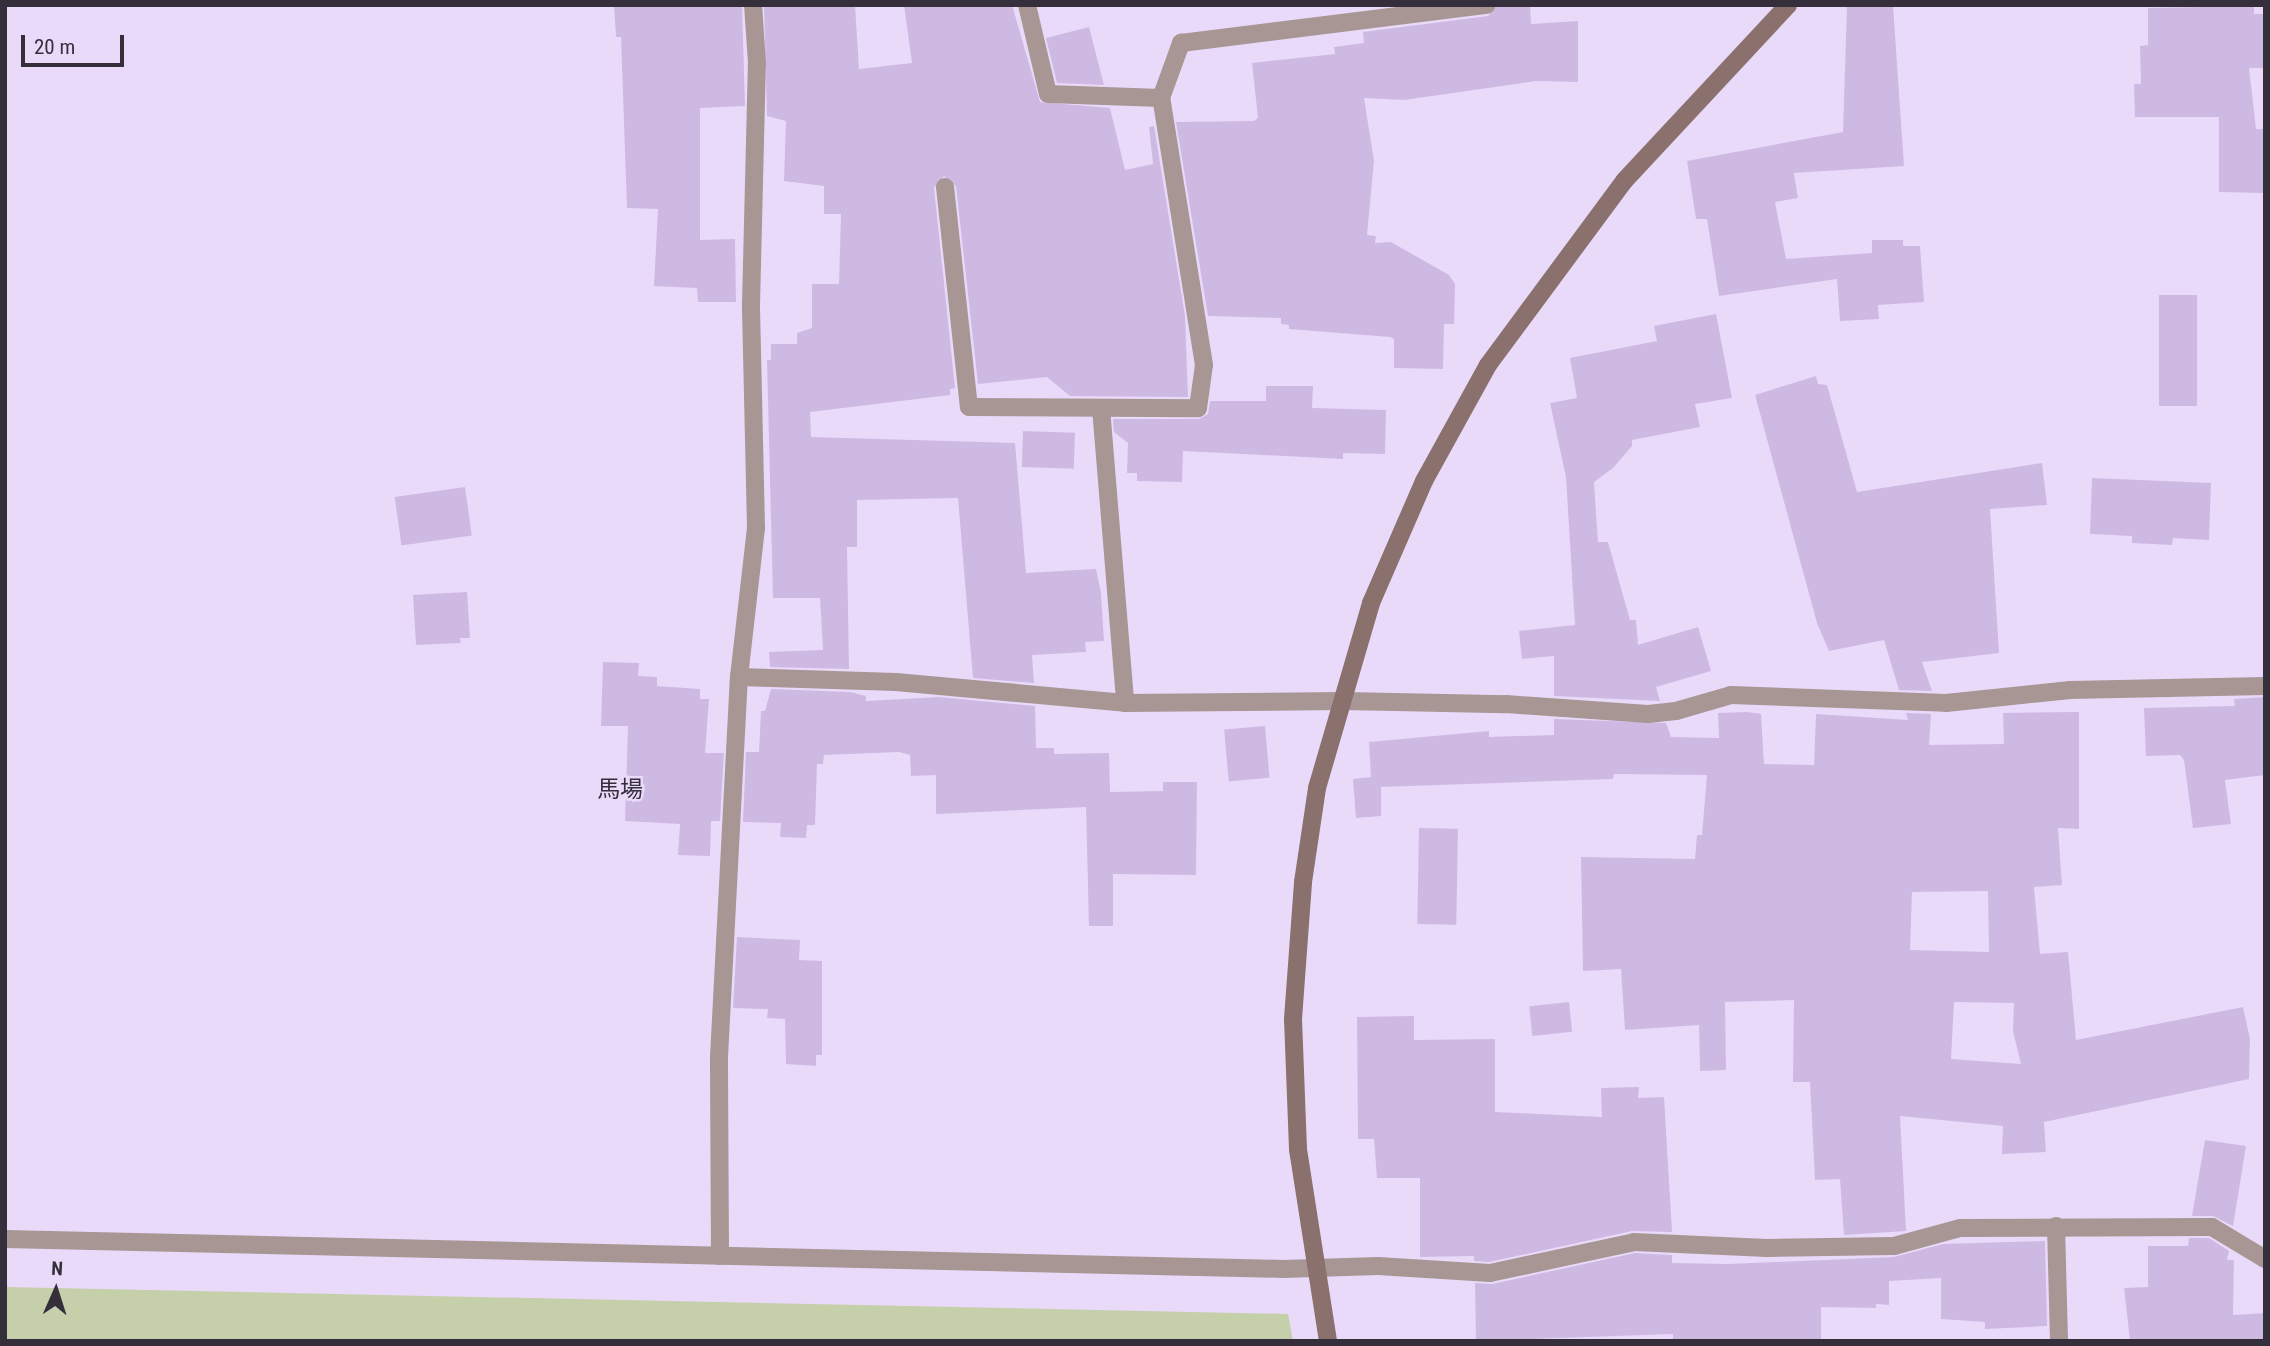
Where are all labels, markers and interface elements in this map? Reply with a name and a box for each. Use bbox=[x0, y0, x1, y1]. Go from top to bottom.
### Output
scale bar bbox=[24, 21, 128, 65]
text: 20 m bbox=[34, 35, 75, 59]
district label: 馬場 bbox=[597, 776, 643, 804]
north arrow bbox=[21, 1255, 91, 1325]
text: N bbox=[51, 1257, 64, 1280]

